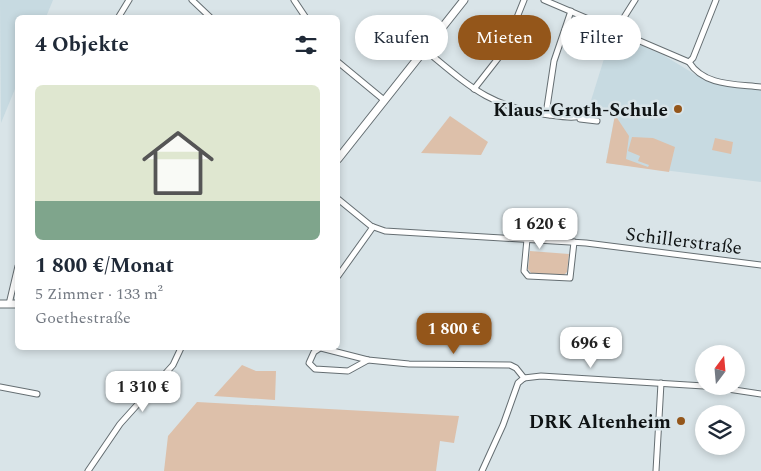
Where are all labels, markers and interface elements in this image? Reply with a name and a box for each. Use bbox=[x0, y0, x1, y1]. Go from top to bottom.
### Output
chip: Kaufen bbox=[355, 15, 448, 60]
chip: Mieten bbox=[458, 15, 551, 60]
chip: Filter bbox=[561, 15, 641, 60]
text: 4 Objekte bbox=[35, 29, 129, 61]
icon: filters bbox=[292, 31, 320, 59]
place label: Klaus-Groth-Schule bbox=[493, 96, 668, 125]
marker: Klaus-Groth-Schule bbox=[672, 103, 684, 115]
icon: home bbox=[133, 118, 223, 208]
pin: 1 620 € bbox=[494, 208, 586, 250]
text: 1 620 € bbox=[514, 212, 566, 236]
street label: Schillerstraße bbox=[624, 220, 744, 263]
text: 1 800 €/Monat bbox=[35, 250, 174, 282]
text: 5 Zimmer · 133 m² bbox=[35, 282, 163, 306]
text: Goethestraße bbox=[35, 306, 131, 330]
pin: 1 800 € bbox=[408, 312, 500, 355]
text: 1 800 € bbox=[428, 317, 480, 341]
pin: 696 € bbox=[556, 326, 626, 369]
text: 696 € bbox=[571, 331, 611, 355]
north arrow bbox=[695, 345, 745, 395]
map controls bbox=[695, 345, 745, 455]
pin: 1 310 € bbox=[97, 370, 189, 413]
text: 1 310 € bbox=[117, 375, 169, 399]
button: layers bbox=[695, 405, 745, 455]
place label: DRK Altenheim bbox=[529, 408, 671, 437]
marker: DRK Altenheim bbox=[675, 415, 687, 427]

